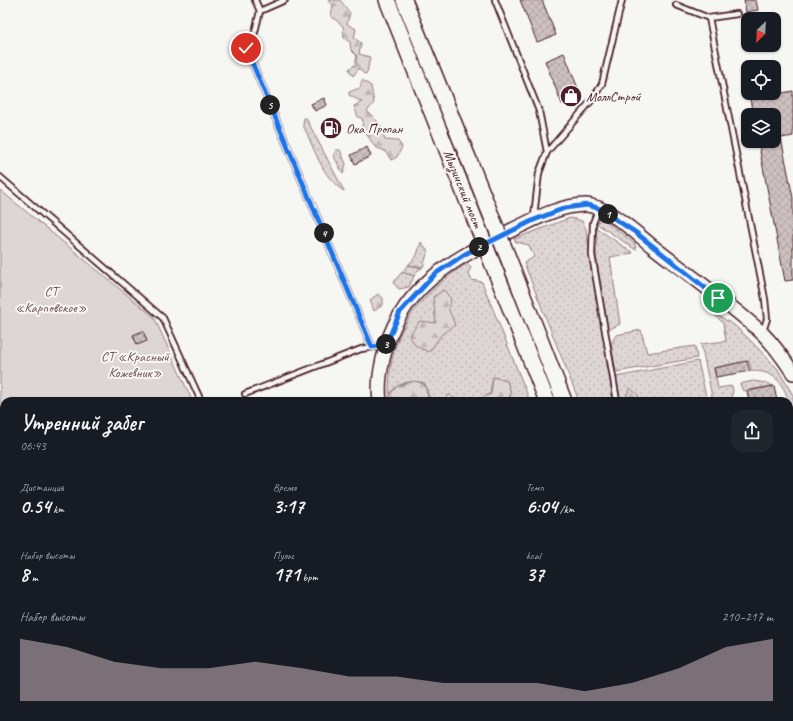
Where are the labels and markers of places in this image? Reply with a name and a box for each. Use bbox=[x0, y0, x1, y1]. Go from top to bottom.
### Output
pin bbox=[229, 31, 263, 65]
shop icon: МоллСтрой bbox=[558, 83, 584, 109]
place label: МоллСтрой bbox=[586, 88, 642, 105]
pin: 5 bbox=[260, 95, 280, 115]
fuel station icon: Ока Пропан bbox=[318, 115, 344, 141]
place label: Ока Пропан bbox=[346, 120, 404, 137]
pin: 1 bbox=[598, 204, 618, 224]
pin: 4 bbox=[314, 223, 334, 243]
pin: 2 bbox=[469, 237, 489, 257]
pin bbox=[701, 281, 735, 315]
pin: 3 bbox=[376, 334, 396, 354]

